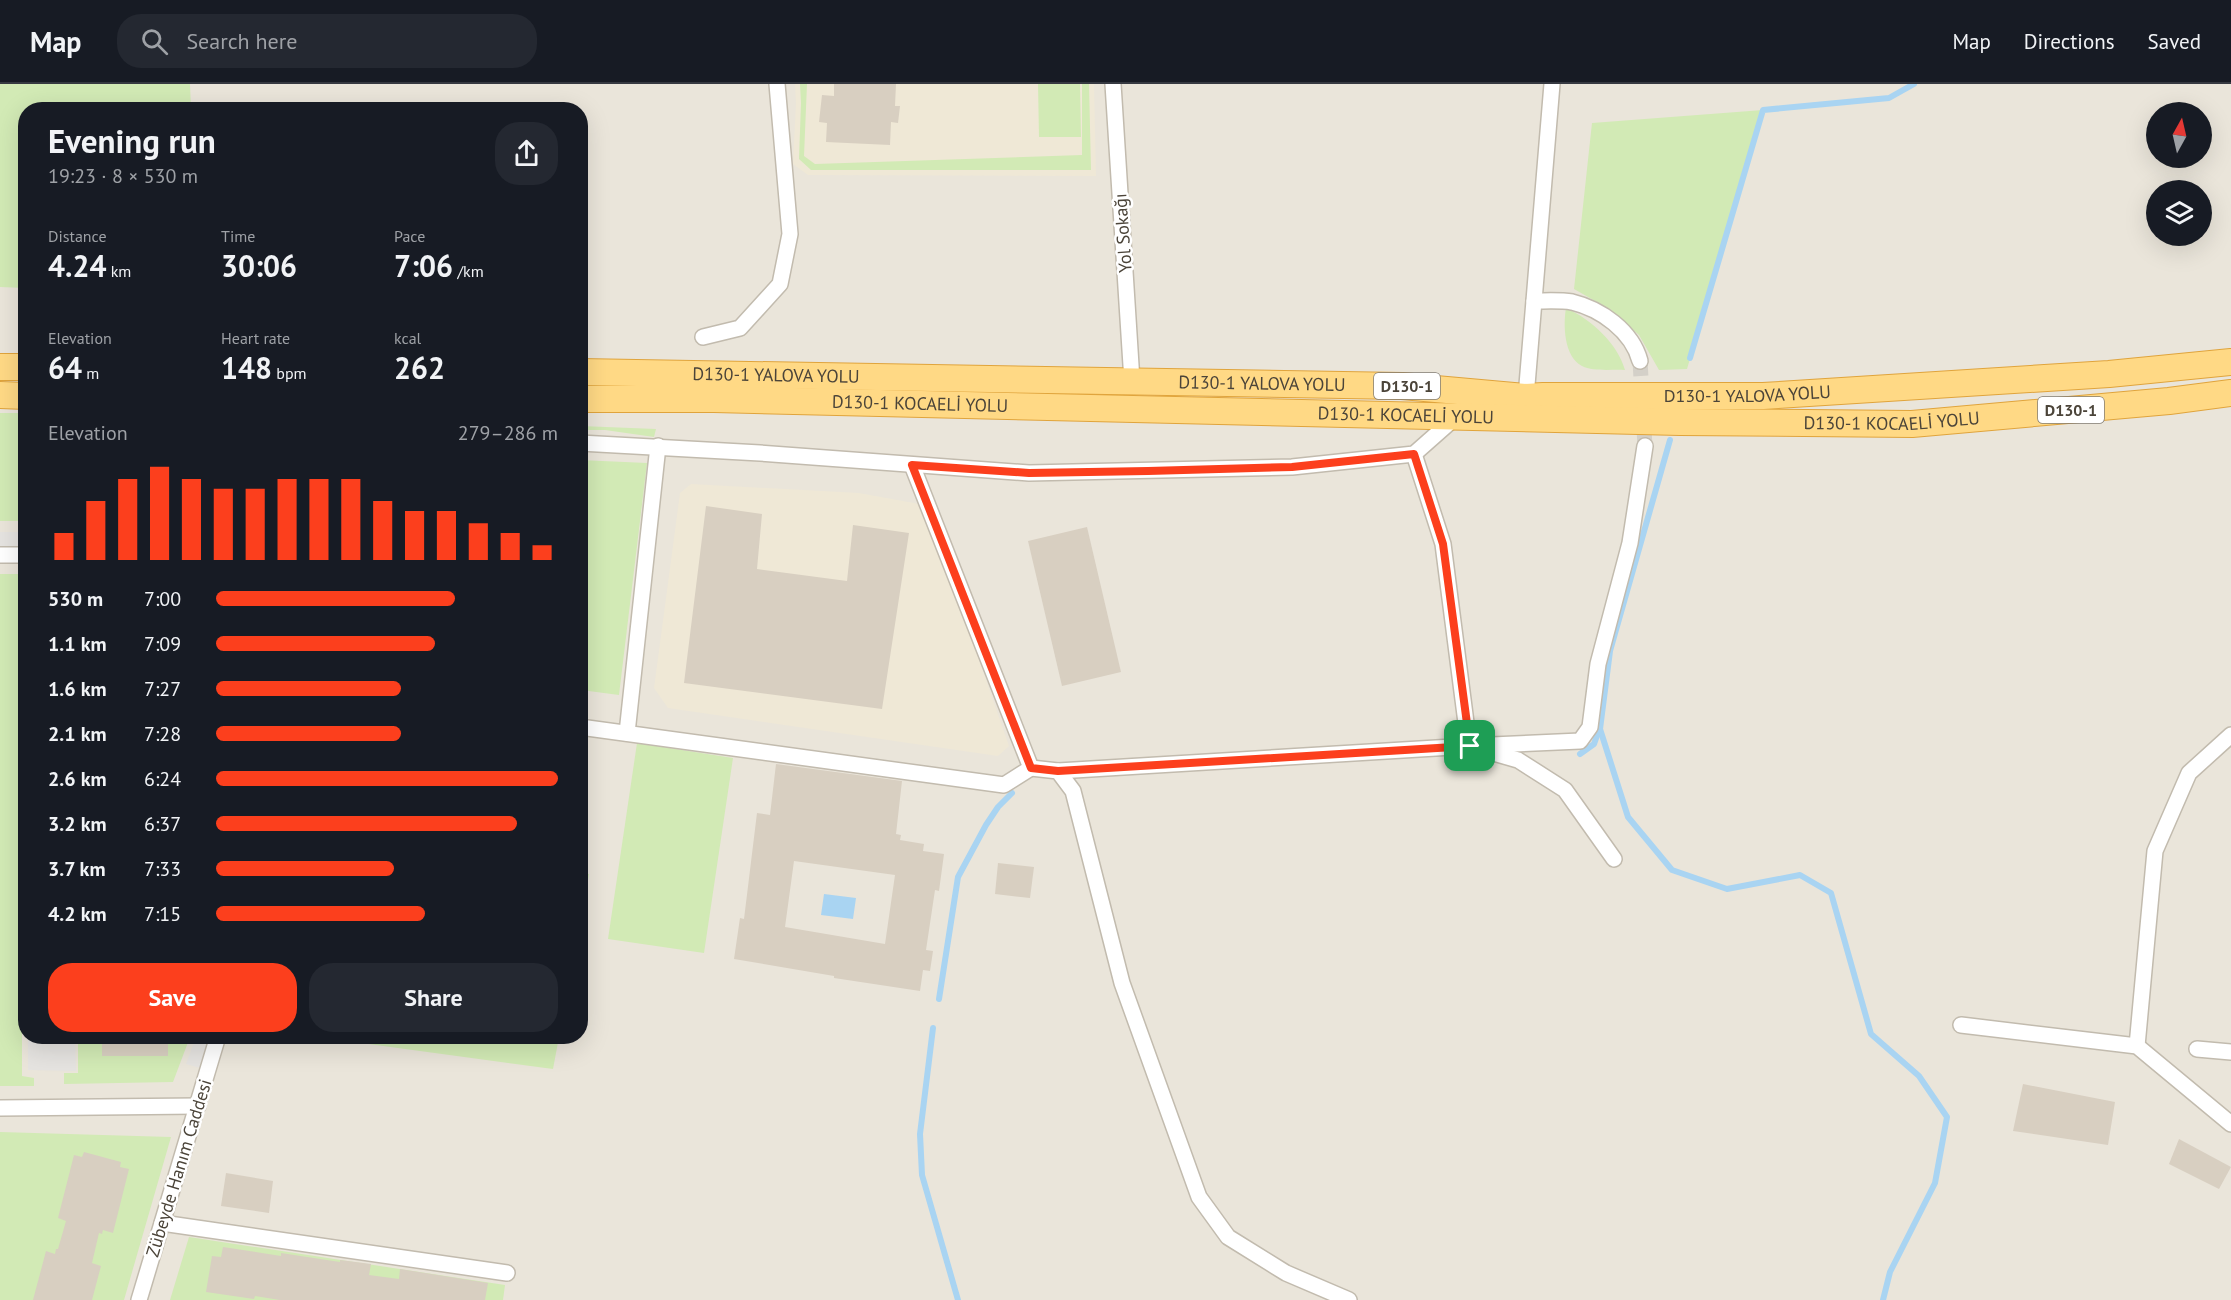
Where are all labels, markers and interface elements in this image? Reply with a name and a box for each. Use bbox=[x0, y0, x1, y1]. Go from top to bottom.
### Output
search box bbox=[117, 14, 537, 68]
text: Map bbox=[30, 23, 81, 60]
icon: search bbox=[138, 25, 171, 58]
text: Search here bbox=[186, 27, 297, 55]
text: Map bbox=[1952, 28, 1991, 55]
text: Directions bbox=[2024, 28, 2115, 55]
text: Saved bbox=[2148, 28, 2201, 55]
north arrow bbox=[2146, 102, 2212, 168]
map controls bbox=[2146, 102, 2212, 246]
text: Evening run bbox=[48, 119, 216, 162]
button: share bbox=[495, 122, 558, 185]
text: 19:23 · 8 × 530 m bbox=[48, 163, 198, 189]
button: layers bbox=[2146, 180, 2212, 246]
street label: Yol Sokağı bbox=[1108, 193, 1137, 273]
text: Distance bbox=[48, 226, 107, 246]
text: Time bbox=[221, 226, 255, 246]
text: Pace bbox=[394, 226, 425, 246]
text: 4.24 bbox=[48, 246, 106, 285]
text: 30:06 bbox=[221, 246, 297, 285]
text: 7:06 bbox=[394, 246, 453, 285]
text: km bbox=[106, 261, 131, 281]
text: /km bbox=[453, 261, 484, 281]
text: Elevation bbox=[48, 328, 112, 348]
text: Heart rate bbox=[221, 328, 290, 348]
text: kcal bbox=[394, 328, 421, 348]
text: 64 bbox=[48, 348, 82, 387]
text: 148 bbox=[221, 348, 272, 387]
text: 262 bbox=[394, 348, 445, 387]
street label: D130-1 YALOVA YOLU bbox=[692, 362, 860, 388]
text: m bbox=[82, 363, 99, 383]
text: bpm bbox=[272, 363, 307, 383]
street label: D130-1 YALOVA YOLU bbox=[1178, 370, 1346, 396]
road number: D130-1 bbox=[1374, 373, 1440, 399]
street label: D130-1 YALOVA YOLU bbox=[1664, 380, 1832, 407]
street label: D130-1 KOCAELİ YOLU bbox=[832, 390, 1008, 417]
road number: D130-1 bbox=[2038, 397, 2104, 423]
street label: D130-1 KOCAELİ YOLU bbox=[1317, 401, 1494, 429]
street label: D130-1 KOCAELİ YOLU bbox=[1804, 406, 1981, 435]
text: Elevation bbox=[48, 420, 128, 446]
text: 279–286 m bbox=[458, 420, 558, 446]
text: 530 m bbox=[48, 586, 103, 612]
text: 7:00 bbox=[144, 586, 181, 612]
text: 1.1 km bbox=[48, 631, 107, 657]
text: 7:09 bbox=[144, 631, 181, 657]
text: 1.6 km bbox=[48, 676, 107, 702]
text: 7:27 bbox=[144, 676, 181, 702]
pin bbox=[1444, 720, 1495, 771]
text: 2.1 km bbox=[48, 721, 107, 747]
text: 7:28 bbox=[144, 721, 181, 747]
icon: arrive bbox=[1453, 729, 1486, 762]
text: 2.6 km bbox=[48, 766, 107, 792]
text: 6:24 bbox=[144, 766, 181, 792]
text: 3.2 km bbox=[48, 811, 107, 837]
text: 6:37 bbox=[144, 811, 181, 837]
text: 3.7 km bbox=[48, 856, 106, 882]
text: 7:33 bbox=[144, 856, 181, 882]
text: 4.2 km bbox=[48, 901, 107, 927]
text: 7:15 bbox=[144, 901, 181, 927]
button: Save bbox=[48, 963, 297, 1032]
button: Share bbox=[309, 963, 558, 1032]
street label: Zübeyde Hanım Caddesi bbox=[140, 1076, 217, 1260]

